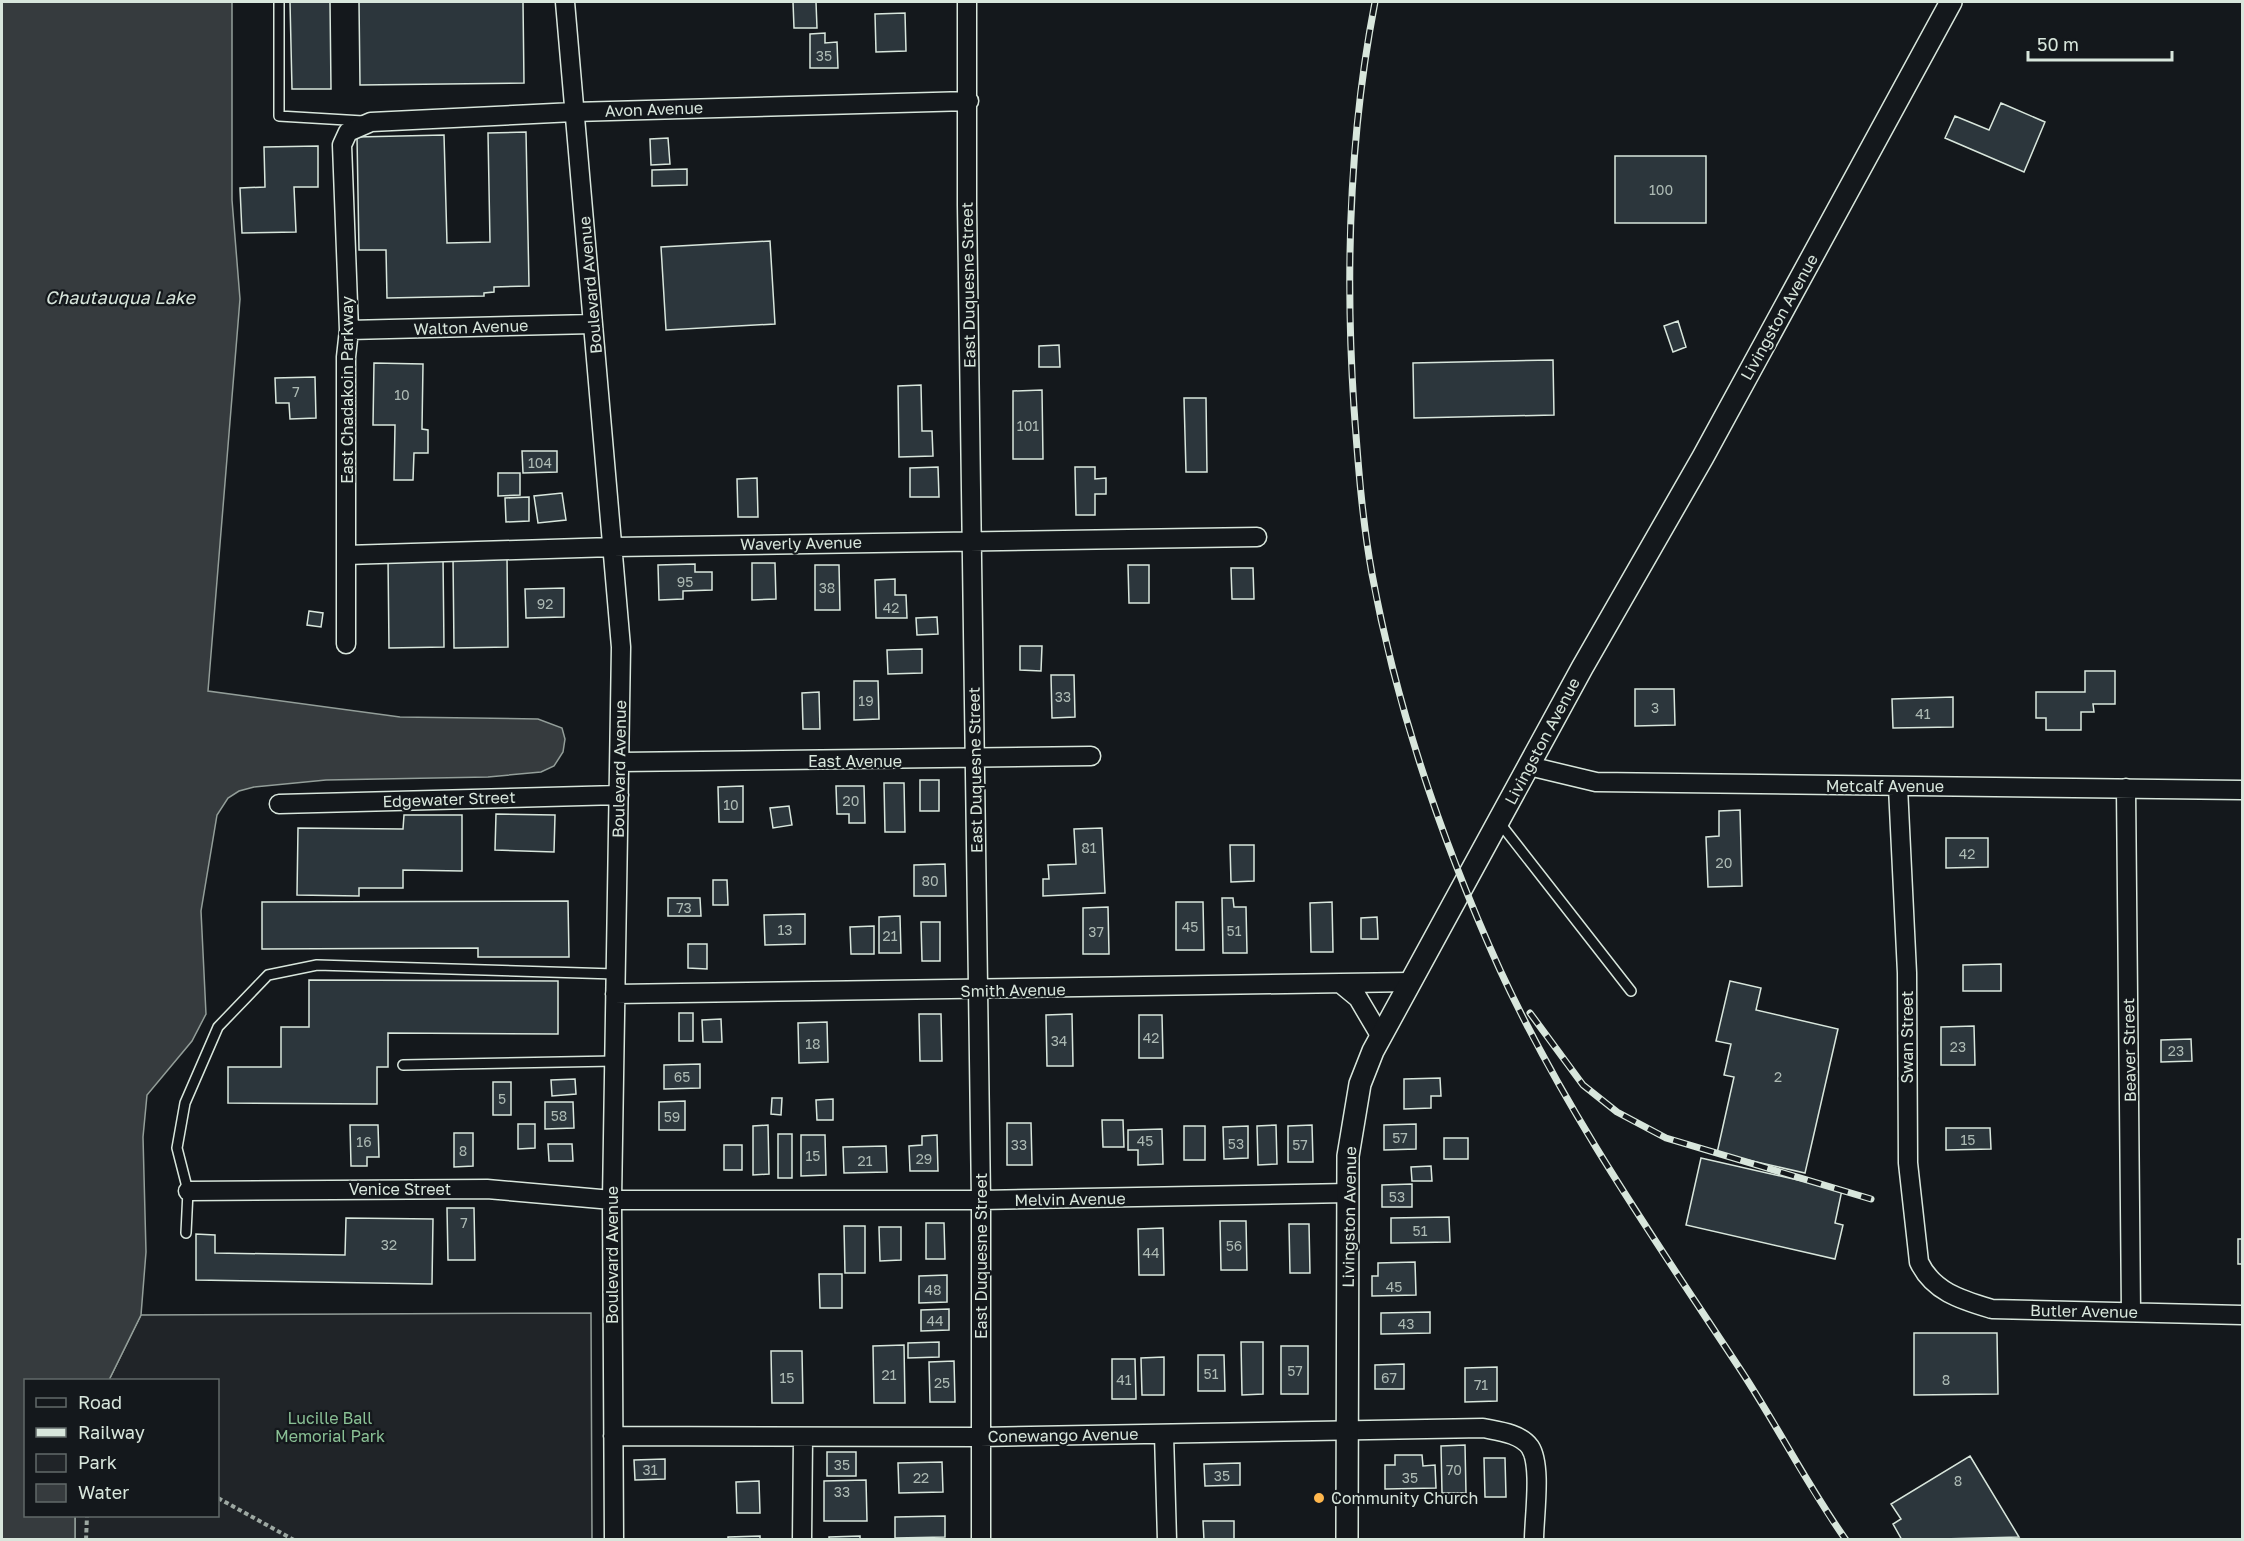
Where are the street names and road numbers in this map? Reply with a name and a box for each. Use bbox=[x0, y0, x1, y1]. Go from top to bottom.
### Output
street label: Avon Avenue bbox=[605, 97, 703, 121]
street label: East Duquesne Street bbox=[957, 202, 979, 368]
street label: Boulevard Avenue bbox=[574, 215, 606, 355]
street label: Livingston Avenue bbox=[1736, 250, 1822, 384]
street label: East Chadakoin Parkway bbox=[337, 296, 357, 484]
street label: Walton Avenue bbox=[413, 315, 529, 339]
street label: Waverly Avenue bbox=[740, 532, 862, 554]
street label: Livingston Avenue bbox=[1500, 674, 1584, 808]
street label: East Duquesne Street bbox=[964, 687, 986, 853]
street label: Boulevard Avenue bbox=[608, 700, 630, 838]
street label: East Avenue bbox=[808, 751, 902, 771]
street label: Metcalf Avenue bbox=[1826, 776, 1944, 796]
street label: Edgewater Street bbox=[382, 787, 516, 811]
street label: Smith Avenue bbox=[960, 979, 1066, 1001]
street label: Swan Street bbox=[1897, 991, 1917, 1083]
street label: Beaver Street bbox=[2118, 998, 2140, 1102]
street label: Livingston Avenue bbox=[1338, 1146, 1360, 1288]
street label: East Duquesne Street bbox=[971, 1173, 991, 1339]
street label: Venice Street bbox=[349, 1179, 451, 1199]
street label: Boulevard Avenue bbox=[602, 1186, 622, 1324]
street label: Melvin Avenue bbox=[1014, 1188, 1126, 1210]
street label: Butler Avenue bbox=[2030, 1300, 2138, 1322]
street label: Conewango Avenue bbox=[987, 1424, 1139, 1446]

